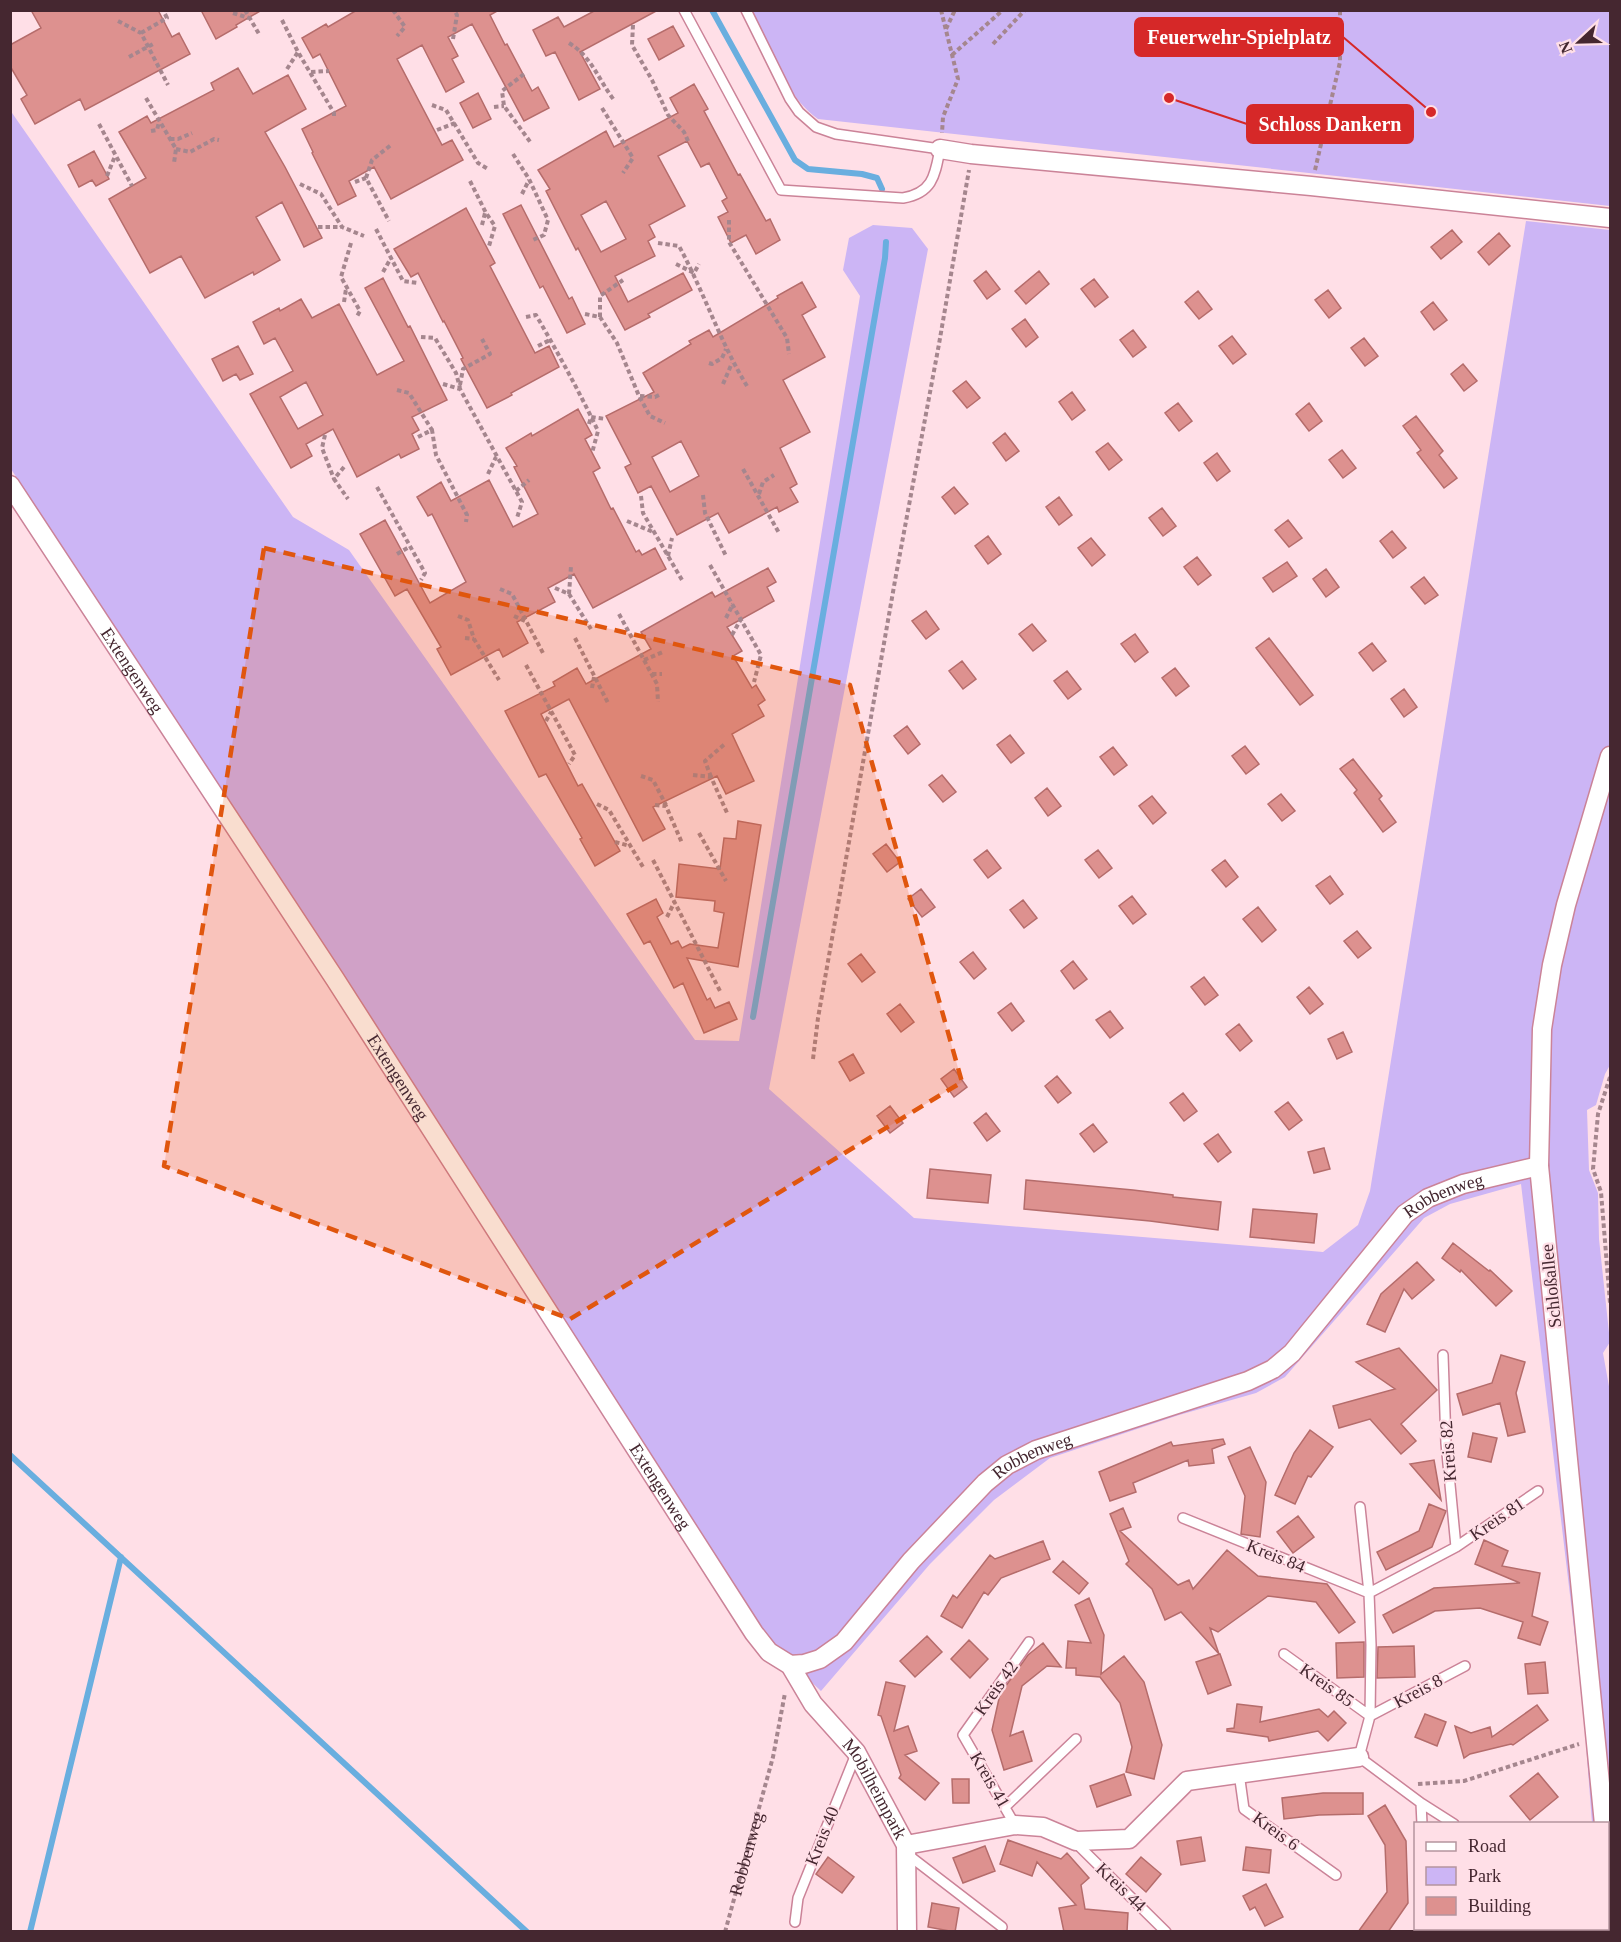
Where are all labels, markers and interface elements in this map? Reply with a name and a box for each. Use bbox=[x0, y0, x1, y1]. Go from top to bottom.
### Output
north arrow bbox=[1549, 12, 1609, 72]
callout: Feuerwehr-Spielplatz bbox=[1135, 18, 1343, 56]
text: Feuerwehr-Spielplatz bbox=[1147, 26, 1331, 49]
text: N bbox=[1555, 38, 1576, 56]
callout: Schloss Dankern bbox=[1247, 105, 1413, 143]
text: Schloss Dankern bbox=[1259, 113, 1401, 135]
street label: Extengenweg bbox=[97, 624, 167, 717]
street label: Extengenweg bbox=[363, 1031, 433, 1124]
street label: Robbenweg bbox=[1400, 1169, 1485, 1222]
street label: Schloßallee bbox=[1537, 1243, 1565, 1329]
street label: Kreis 82 bbox=[1436, 1420, 1460, 1482]
street label: Robbenweg bbox=[988, 1429, 1074, 1483]
street label: Extengenweg bbox=[625, 1440, 695, 1533]
street label: Kreis 81 bbox=[1466, 1494, 1528, 1544]
street label: Kreis 84 bbox=[1244, 1535, 1308, 1577]
street label: Kreis 42 bbox=[970, 1657, 1022, 1719]
street label: Kreis 85 bbox=[1296, 1659, 1358, 1711]
street label: Kreis 8 bbox=[1390, 1670, 1446, 1712]
street label: Mobilheimpark bbox=[839, 1734, 911, 1843]
street label: Kreis 41 bbox=[966, 1748, 1014, 1812]
street label: Kreis 40 bbox=[801, 1804, 843, 1868]
street label: Kreis 6 bbox=[1249, 1807, 1303, 1855]
street label: Robbenweg bbox=[725, 1810, 767, 1898]
legend bbox=[1414, 1822, 1609, 1930]
text: Road bbox=[1468, 1836, 1506, 1856]
street label: Kreis 44 bbox=[1092, 1858, 1150, 1916]
text: Park bbox=[1468, 1866, 1501, 1886]
text: Building bbox=[1468, 1896, 1531, 1916]

